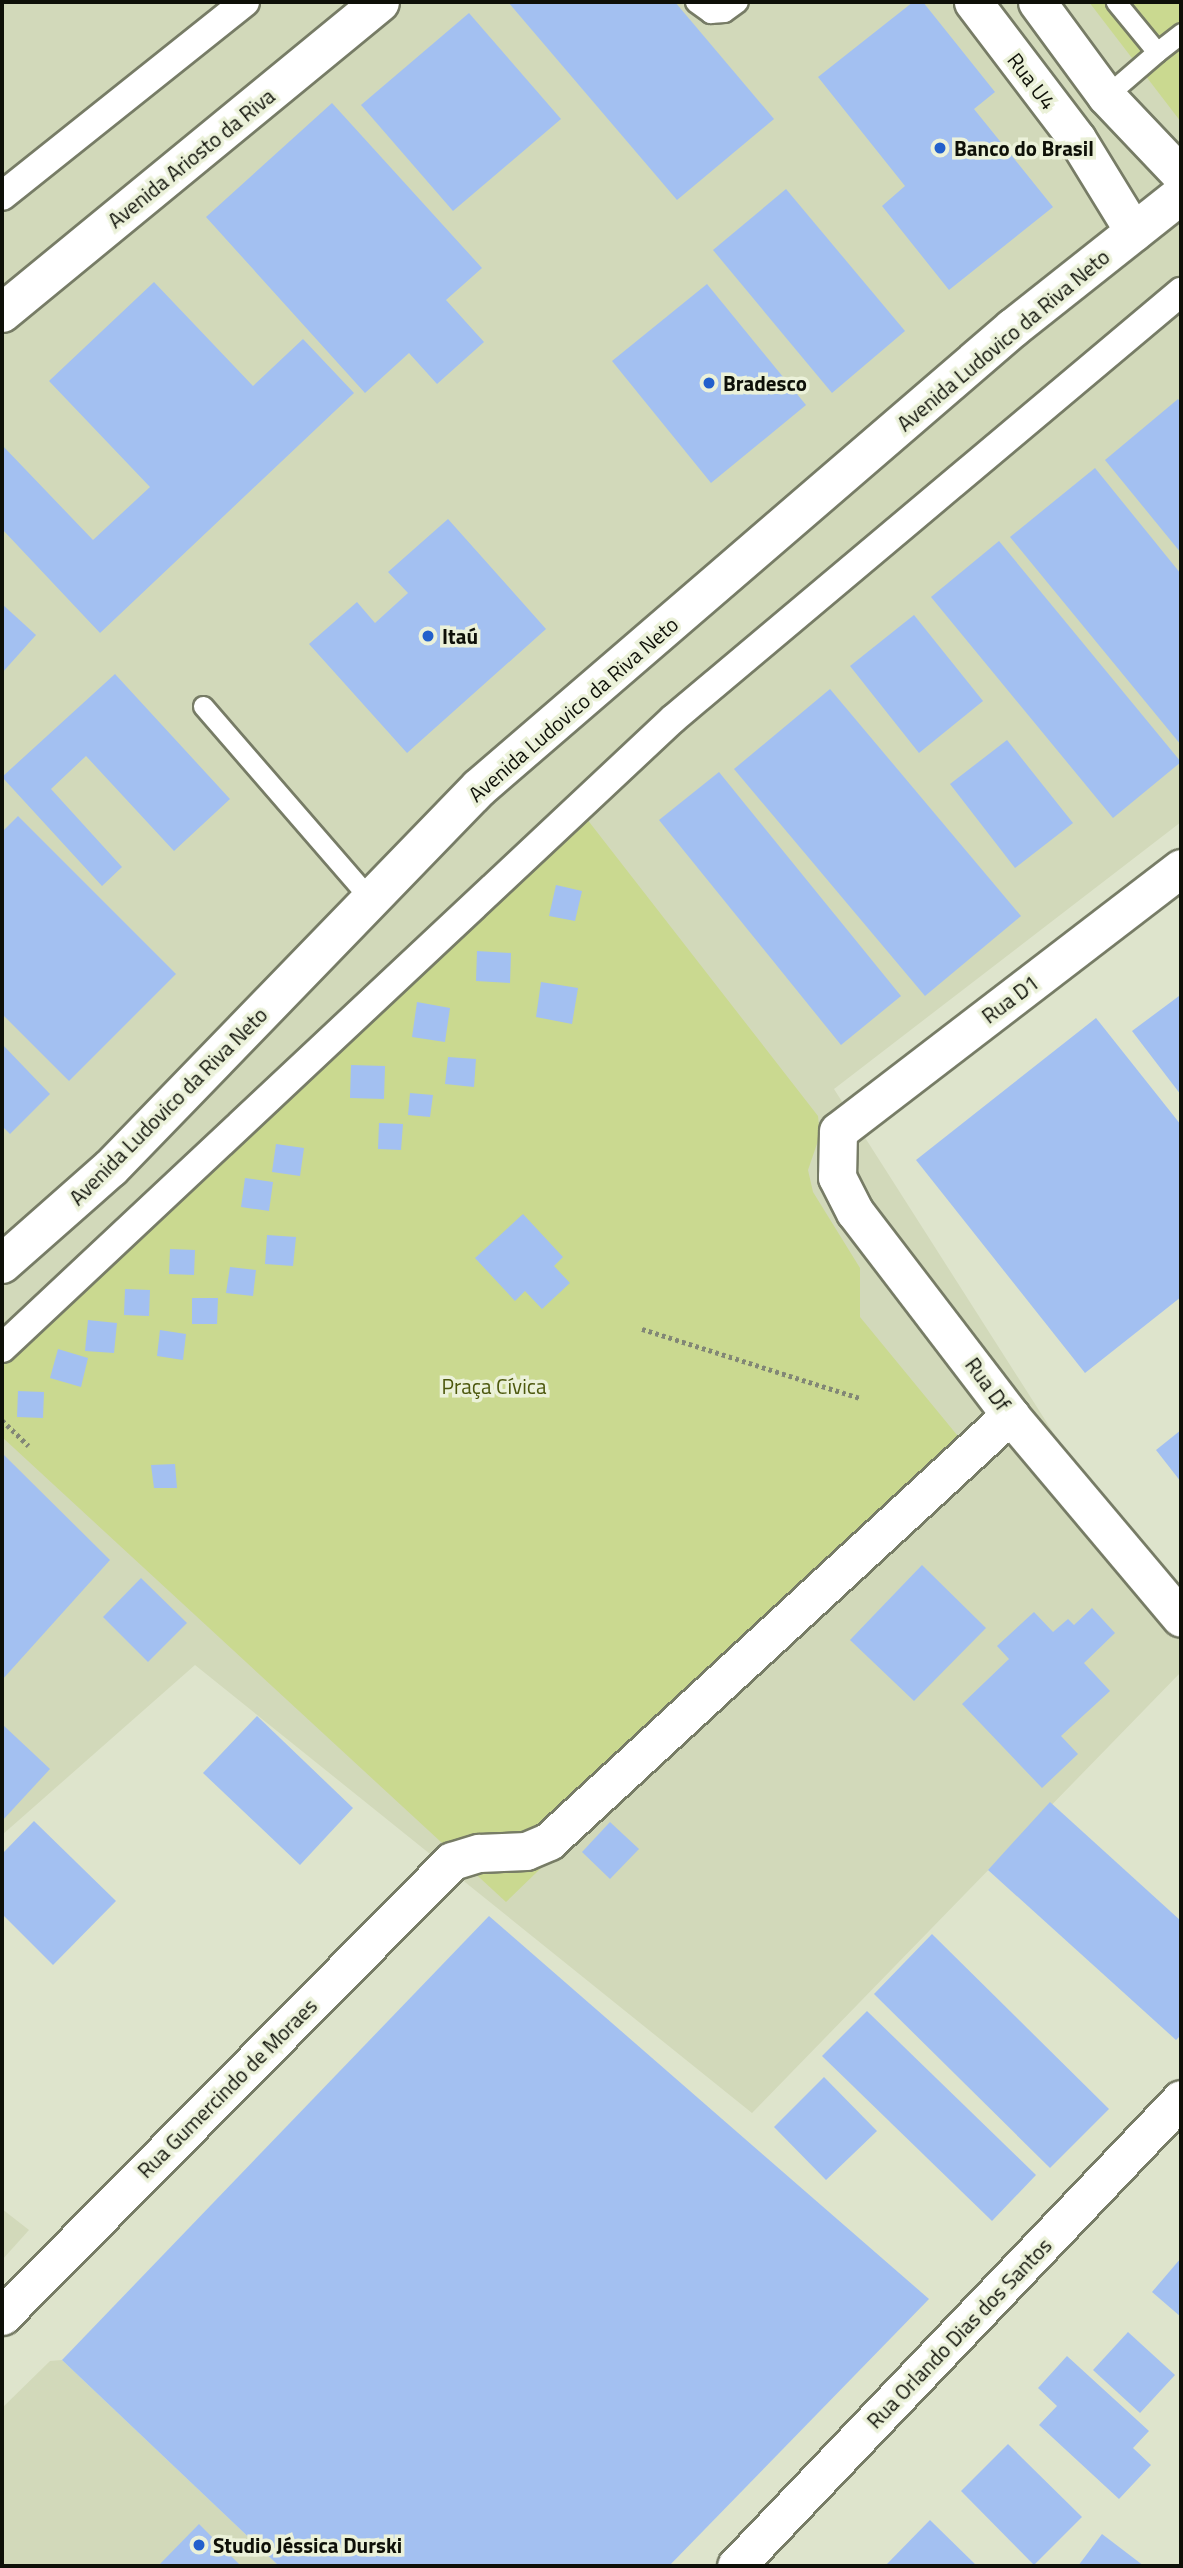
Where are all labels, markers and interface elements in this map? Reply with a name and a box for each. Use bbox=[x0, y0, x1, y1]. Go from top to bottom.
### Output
street label: Rua U4 bbox=[1003, 48, 1061, 114]
street label: Avenida Ariosto da Riva bbox=[103, 83, 279, 233]
place label: Banco do Brasil bbox=[954, 135, 1094, 161]
marker: Banco do Brasil bbox=[932, 140, 948, 156]
street label: Avenida Ludovico da Riva Neto bbox=[892, 244, 1114, 436]
place label: Bradesco bbox=[723, 370, 807, 396]
marker: Bradesco bbox=[701, 375, 717, 391]
street label: Avenida Ludovico da Riva Neto bbox=[463, 611, 683, 807]
place label: Itaú bbox=[442, 623, 478, 649]
marker: Itaú bbox=[420, 628, 436, 644]
street label: Rua D1 bbox=[977, 970, 1043, 1028]
street label: Avenida Ludovico da Riva Neto bbox=[64, 1002, 272, 1210]
street label: Rua Df bbox=[960, 1352, 1016, 1416]
park label: Praça Cívica bbox=[442, 1373, 546, 1399]
street label: Rua Gumercindo de Moraes bbox=[132, 1993, 322, 2183]
street label: Rua Orlando Dias dos Santos bbox=[861, 2233, 1057, 2433]
place label: Studio Jéssica Durski bbox=[213, 2532, 402, 2558]
marker: Studio Jéssica Durski bbox=[191, 2537, 207, 2553]

